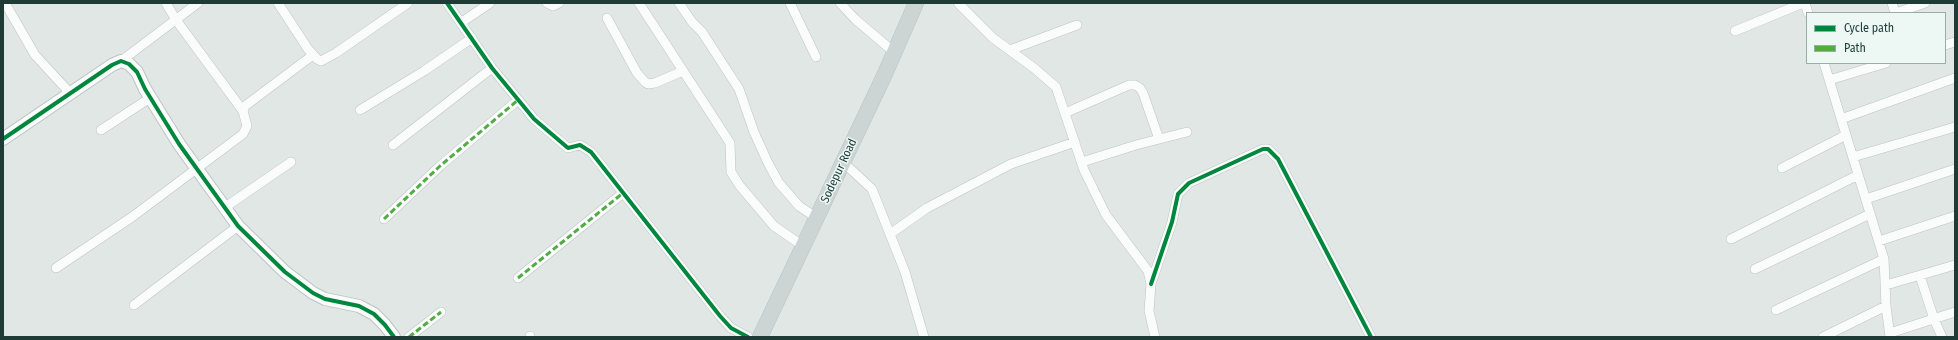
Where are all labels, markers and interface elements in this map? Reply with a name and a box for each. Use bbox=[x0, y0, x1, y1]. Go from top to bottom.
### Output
legend bbox=[1806, 12, 1946, 64]
text: Cycle path bbox=[1844, 21, 1894, 35]
text: Path bbox=[1844, 41, 1866, 55]
street label: Sodepur Road bbox=[818, 137, 860, 205]

